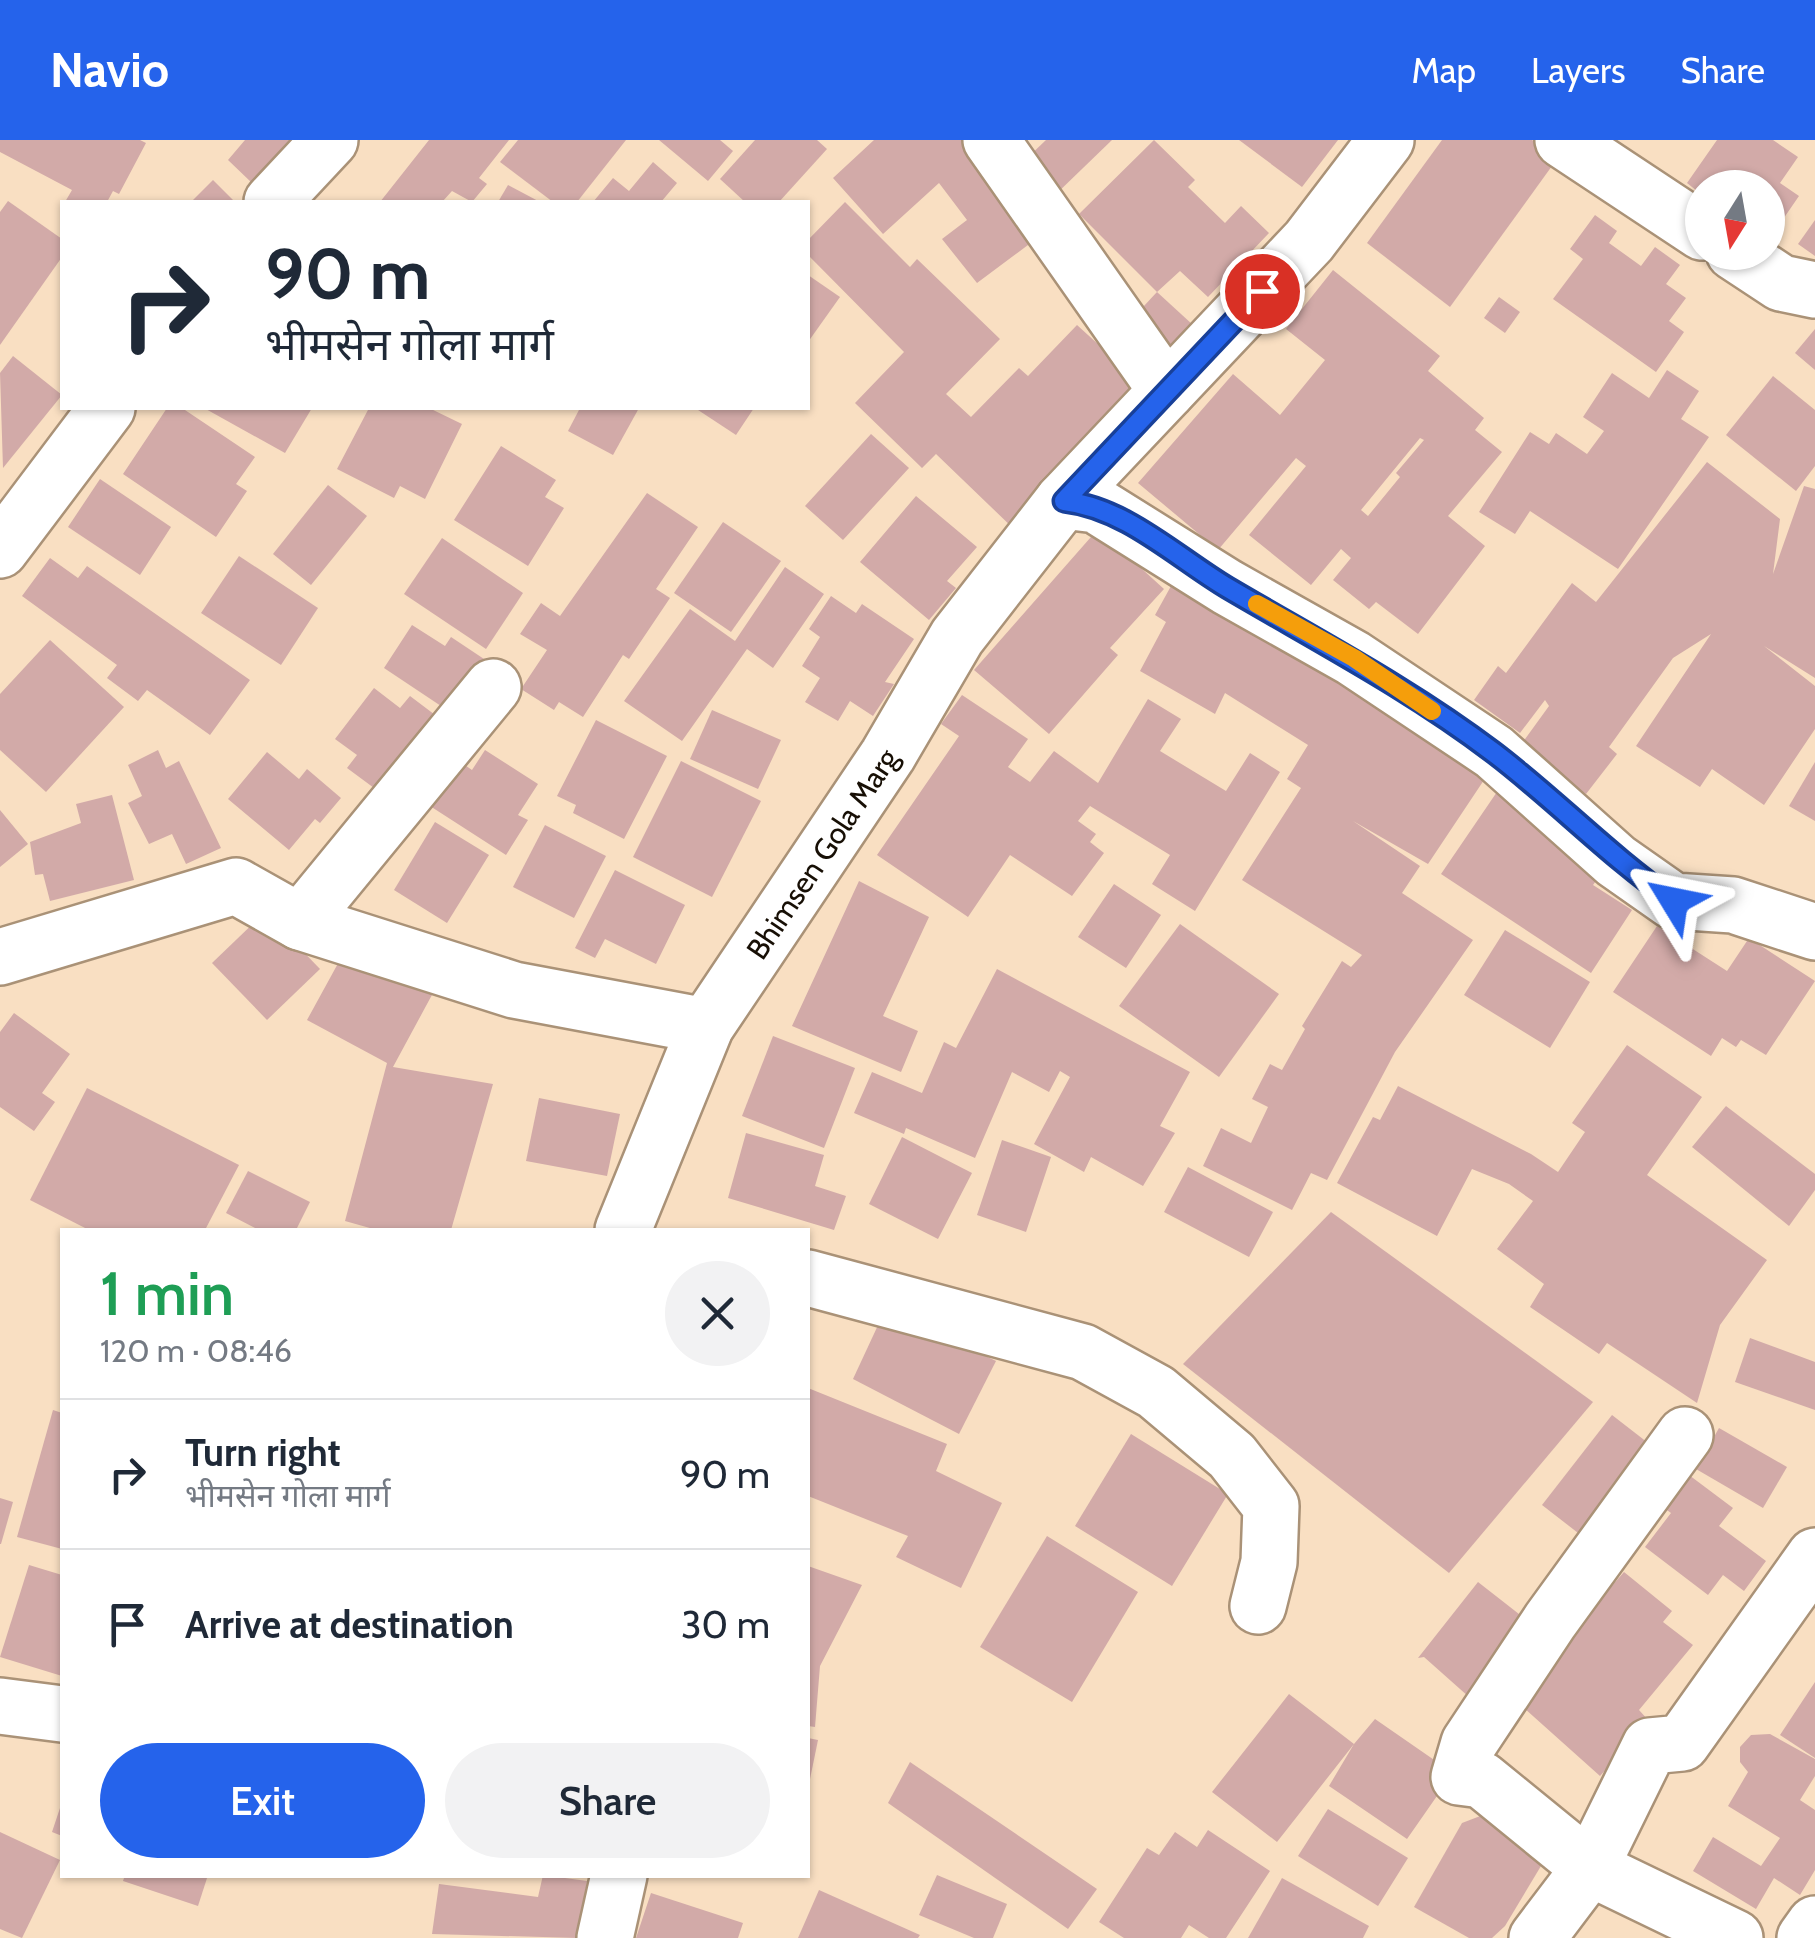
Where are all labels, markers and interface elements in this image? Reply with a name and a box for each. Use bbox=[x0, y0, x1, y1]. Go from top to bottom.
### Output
text: Navio bbox=[50, 41, 169, 99]
text: Map bbox=[1412, 49, 1476, 92]
text: Layers bbox=[1531, 49, 1625, 92]
text: Share bbox=[1680, 49, 1765, 92]
north arrow bbox=[1685, 170, 1785, 270]
map controls bbox=[1685, 170, 1785, 270]
text: 90 m bbox=[265, 231, 430, 317]
icon: right bbox=[100, 240, 230, 370]
pin bbox=[1220, 249, 1305, 334]
icon: arrive bbox=[1235, 264, 1290, 319]
text: भीमसेन गोला मार्ग bbox=[265, 317, 554, 371]
street label: Bhimsen Gola Marg bbox=[738, 740, 906, 966]
position arrow bbox=[1622, 849, 1726, 953]
text: 1 min bbox=[100, 1257, 234, 1330]
button: close bbox=[665, 1261, 770, 1366]
text: 120 m · 08:46 bbox=[100, 1331, 292, 1370]
text: Turn right bbox=[185, 1429, 341, 1476]
icon: right bbox=[100, 1447, 155, 1502]
text: 90 m bbox=[680, 1451, 770, 1498]
text: भीमसेन गोला मार्ग bbox=[185, 1476, 390, 1515]
icon: arrive bbox=[100, 1597, 155, 1652]
text: Arrive at destination bbox=[185, 1601, 514, 1648]
text: 30 m bbox=[681, 1601, 770, 1648]
button: Exit bbox=[100, 1743, 425, 1858]
button: Share bbox=[445, 1743, 770, 1858]

